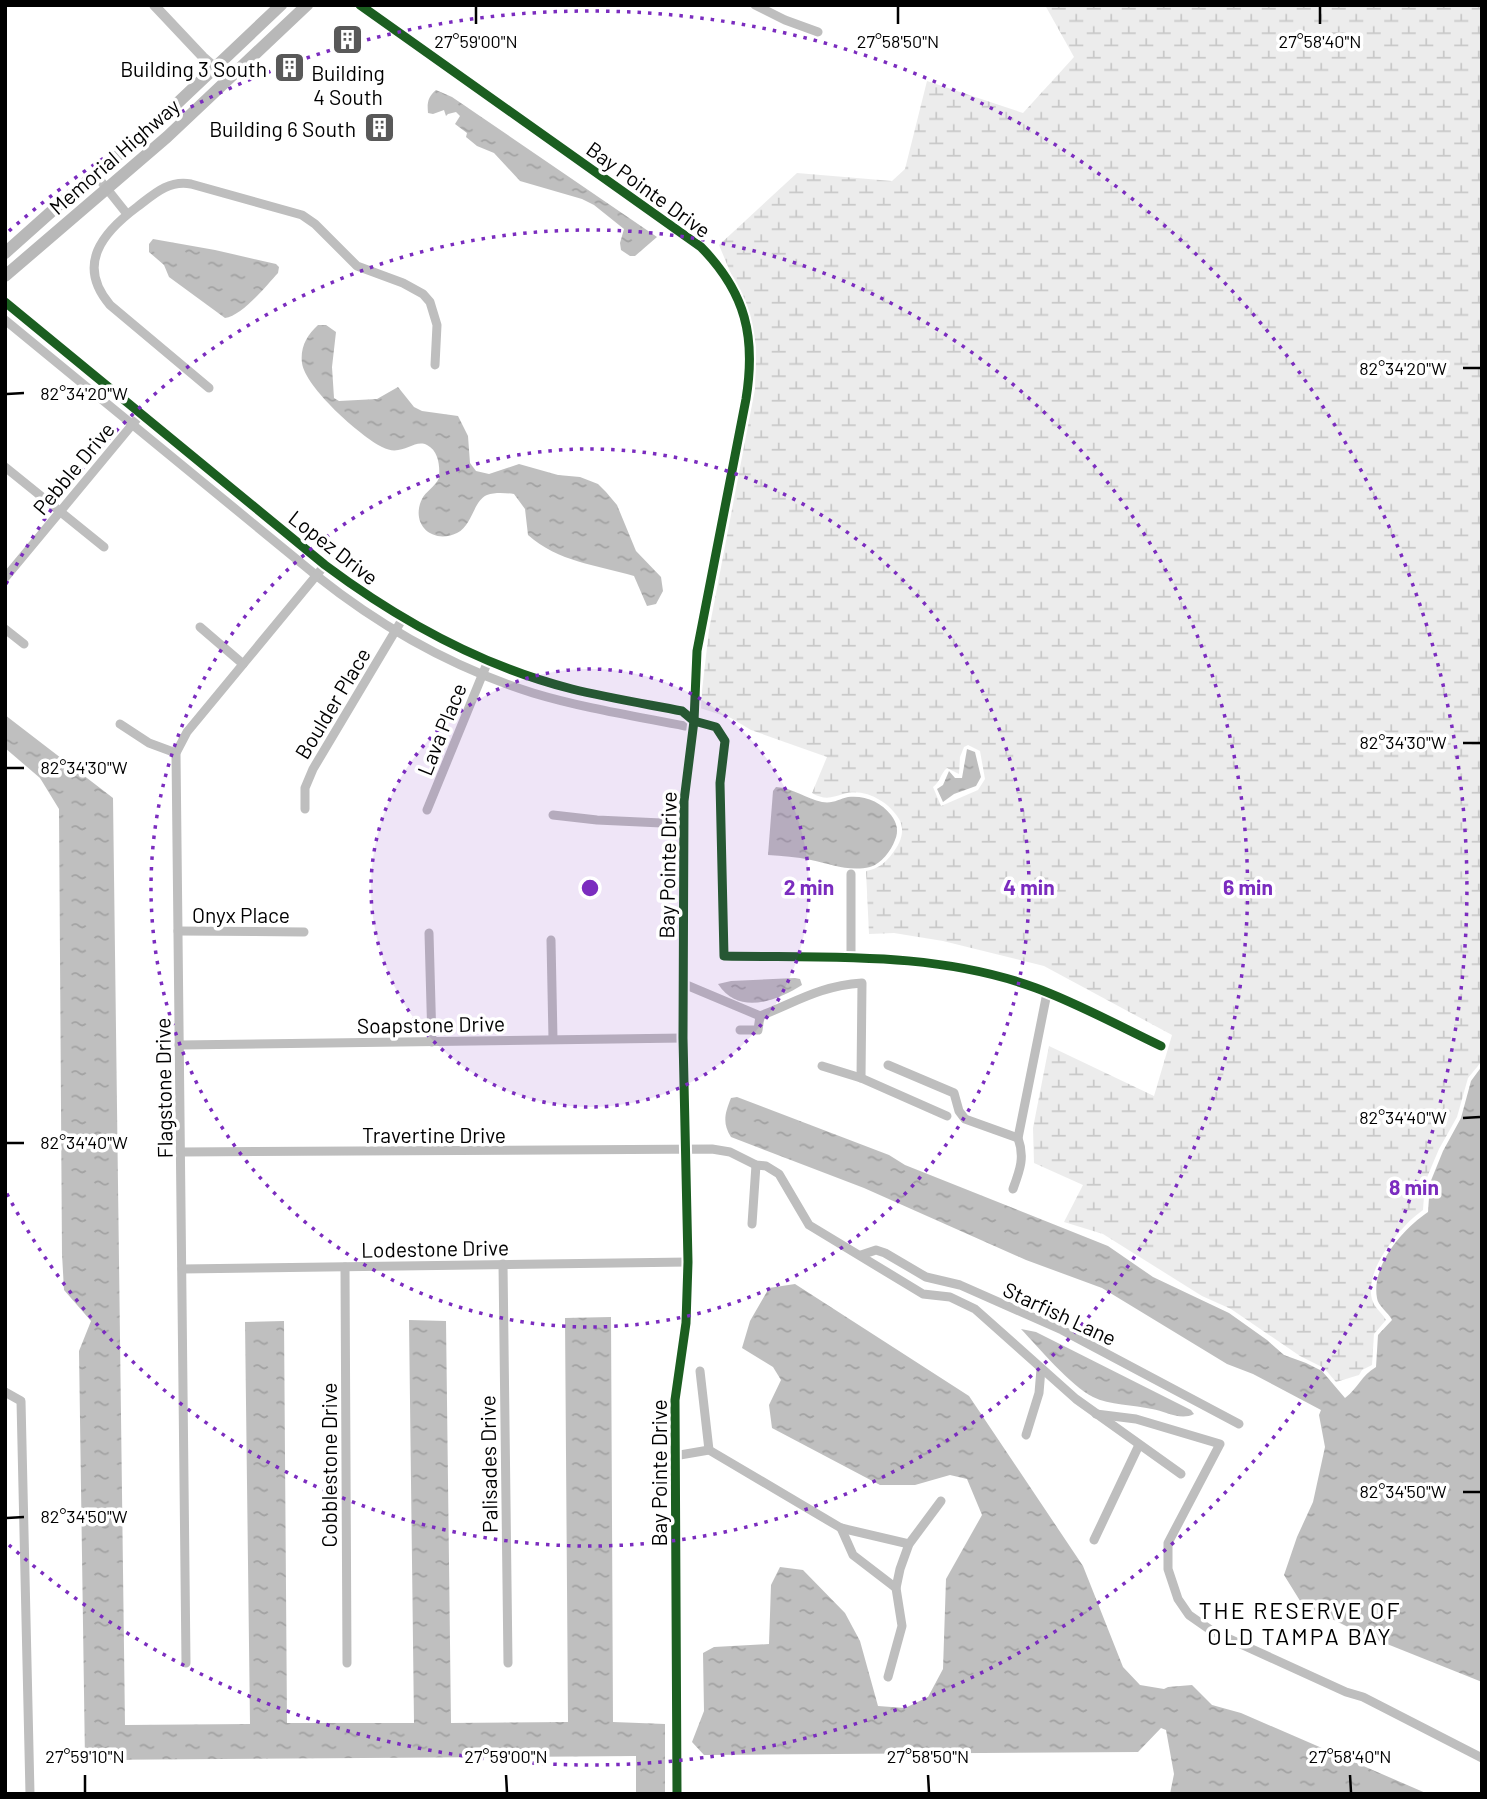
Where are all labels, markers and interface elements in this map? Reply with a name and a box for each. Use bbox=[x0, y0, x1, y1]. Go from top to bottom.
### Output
building icon: Building 4 South bbox=[331, 23, 365, 57]
text: 27°59'00"N bbox=[434, 30, 518, 52]
text: 27°58'50"N bbox=[857, 30, 939, 52]
text: 27°58'40"N bbox=[1279, 30, 1361, 52]
building icon: Building 3 South bbox=[273, 51, 307, 85]
place label: Building 3 South bbox=[120, 56, 267, 81]
place label: Building 4 South bbox=[311, 60, 385, 109]
street label: Memorial Highway bbox=[44, 92, 184, 219]
building icon: Building 6 South bbox=[362, 111, 396, 145]
place label: Building 6 South bbox=[209, 116, 356, 141]
street label: Bay Pointe Drive bbox=[582, 136, 716, 242]
text: 82°34'20"W bbox=[1359, 357, 1447, 379]
text: 82°34'20"W bbox=[40, 382, 128, 404]
street label: Pebble Drive bbox=[27, 417, 119, 519]
street label: Lopez Drive bbox=[284, 504, 384, 590]
street label: Boulder Place bbox=[289, 643, 375, 763]
street label: Lava Place bbox=[411, 679, 471, 779]
text: 82°34'30"W bbox=[1359, 731, 1447, 753]
text: 82°34'30"W bbox=[40, 756, 128, 778]
street label: Bay Pointe Drive bbox=[653, 791, 681, 939]
text: 2 min bbox=[784, 874, 834, 899]
text: 4 min bbox=[1003, 874, 1055, 899]
text: 6 min bbox=[1223, 874, 1273, 899]
centre of rings bbox=[578, 876, 602, 900]
street label: Onyx Place bbox=[192, 902, 290, 927]
street label: Soapstone Drive bbox=[357, 1010, 505, 1038]
street label: Flagstone Drive bbox=[149, 1017, 177, 1159]
text: 82°34'40"W bbox=[1359, 1106, 1447, 1128]
street label: Travertine Drive bbox=[362, 1122, 506, 1147]
text: 82°34'40"W bbox=[40, 1131, 128, 1153]
text: 8 min bbox=[1389, 1174, 1439, 1199]
street label: Lodestone Drive bbox=[361, 1234, 509, 1262]
street label: Starfish Lane bbox=[1000, 1276, 1120, 1350]
street label: Cobblestone Drive bbox=[316, 1382, 341, 1548]
street label: Palisades Drive bbox=[474, 1395, 502, 1533]
street label: Bay Pointe Drive bbox=[646, 1399, 671, 1547]
text: 82°34'50"W bbox=[1359, 1480, 1447, 1502]
text: 82°34'50"W bbox=[40, 1505, 128, 1527]
district label: THE RESERVE OF OLD TAMPA BAY bbox=[1199, 1596, 1401, 1650]
text: 27°59'10"N bbox=[45, 1745, 125, 1767]
text: 27°59'00"N bbox=[464, 1745, 548, 1767]
text: 27°58'50"N bbox=[887, 1745, 969, 1767]
text: 27°58'40"N bbox=[1309, 1745, 1391, 1767]

